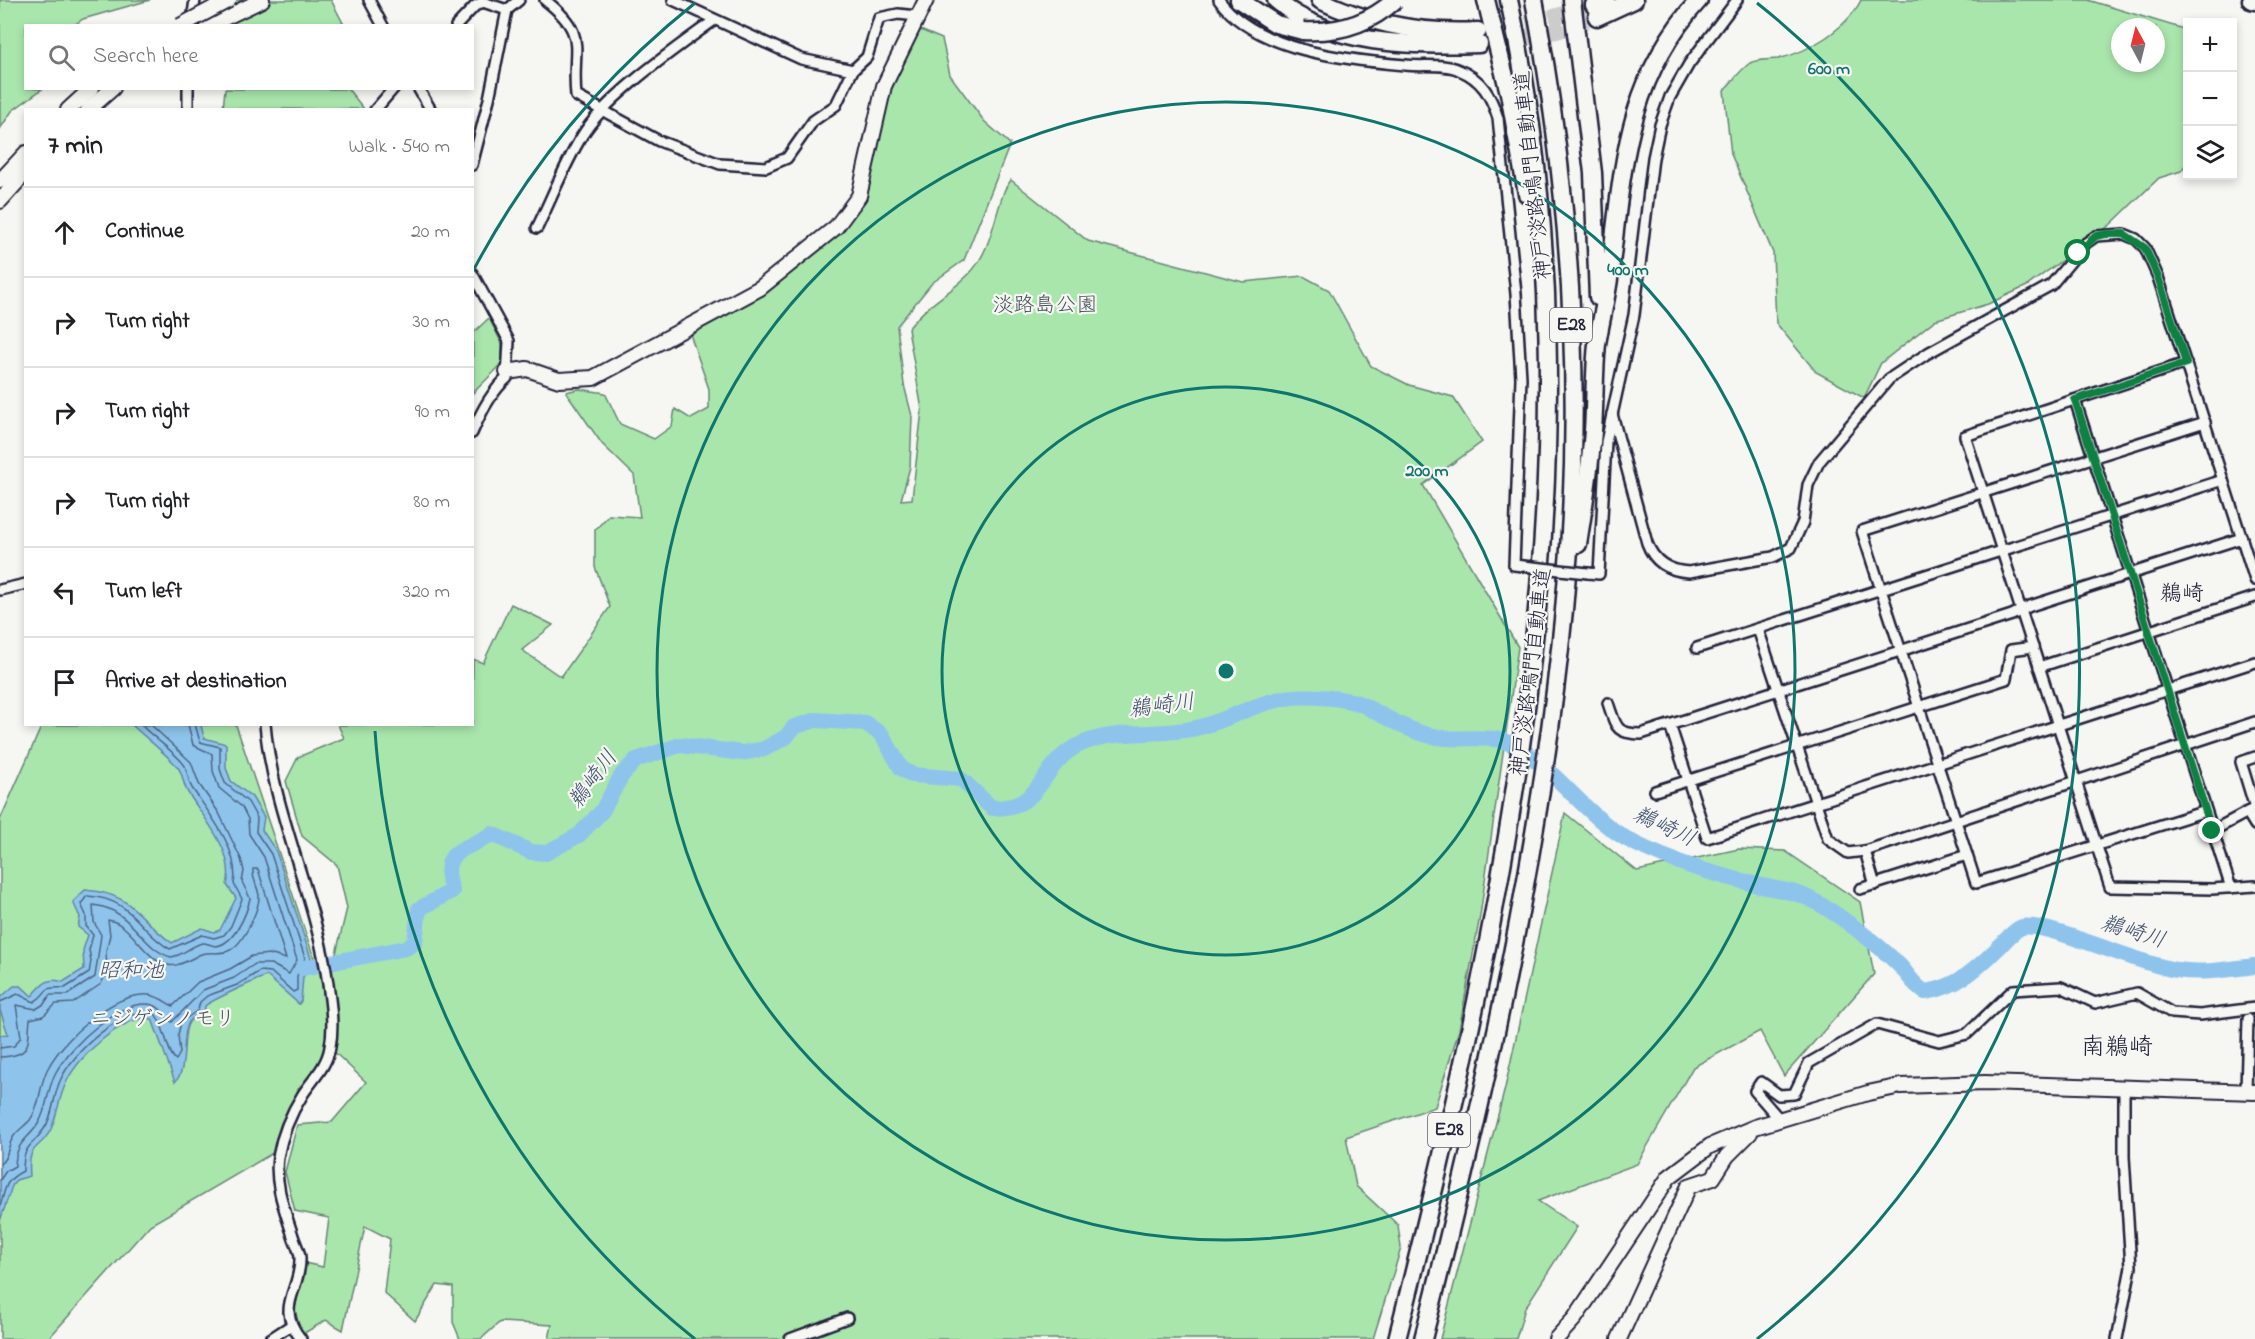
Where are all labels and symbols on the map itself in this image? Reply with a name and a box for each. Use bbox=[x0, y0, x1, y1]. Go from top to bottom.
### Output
north arrow bbox=[2111, 18, 2165, 72]
text: 600 m bbox=[1808, 57, 1850, 83]
street label: 神戸淡路鳴門自動車道 bbox=[1508, 69, 1560, 281]
route start bbox=[2064, 239, 2090, 265]
text: 400 m bbox=[1607, 258, 1649, 284]
park label: 淡路島公園 bbox=[993, 291, 1098, 321]
road number: E28 bbox=[1550, 308, 1592, 342]
text: 200 m bbox=[1405, 459, 1449, 485]
street label: 神戸淡路鳴門自動車道 bbox=[1504, 566, 1560, 778]
district label: 鵜崎 bbox=[2160, 579, 2204, 611]
centre of rings bbox=[1216, 661, 1236, 681]
water label: 鵜崎川 bbox=[1127, 687, 1197, 727]
water label: 鵜崎川 bbox=[561, 744, 627, 816]
water label: 鵜崎川 bbox=[1627, 800, 1701, 856]
route end bbox=[2198, 817, 2224, 843]
water label: 鵜崎川 bbox=[2097, 908, 2169, 958]
water label: 昭和池 bbox=[98, 956, 165, 988]
park label: ニジゲンノモリ bbox=[90, 1005, 236, 1035]
district label: 南鵜崎 bbox=[2081, 1031, 2153, 1066]
road number: E28 bbox=[1428, 1113, 1470, 1147]

